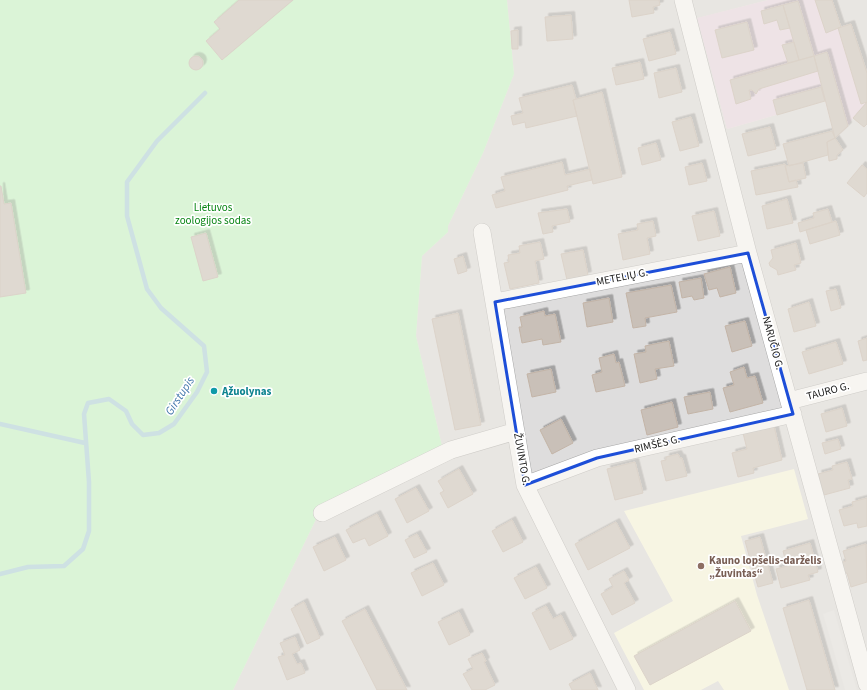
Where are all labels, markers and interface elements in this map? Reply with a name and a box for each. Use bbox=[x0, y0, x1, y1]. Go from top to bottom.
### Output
park label: Lietuvos zoologijos sodas bbox=[175, 200, 251, 228]
street label: METELIŲ G. bbox=[595, 265, 649, 289]
street label: NARUČIO G. bbox=[759, 315, 787, 372]
water label: Girstupis bbox=[161, 373, 199, 419]
street label: TAURO G. bbox=[805, 378, 851, 404]
place label: Ąžuolynas bbox=[221, 384, 272, 399]
marker: Ąžuolynas bbox=[209, 386, 219, 396]
street label: ŽUVINTO G. bbox=[510, 431, 534, 487]
street label: RIMŠĖS G. bbox=[633, 431, 682, 457]
place label: Kauno lopšelis-darželis „Žuvintas“ bbox=[709, 553, 822, 581]
marker: Kauno lopšelis-darželis „Žuvintas“ bbox=[696, 561, 706, 571]

